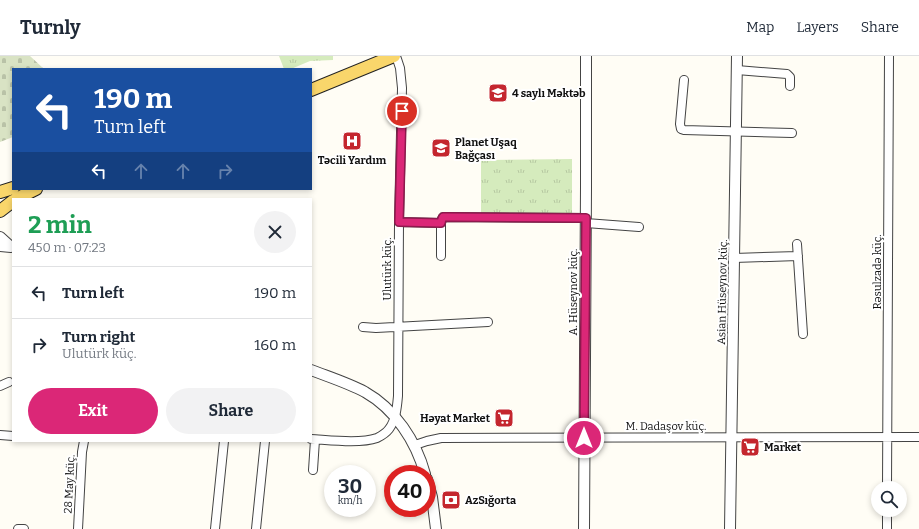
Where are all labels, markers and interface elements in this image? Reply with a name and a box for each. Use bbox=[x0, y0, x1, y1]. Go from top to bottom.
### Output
text: Turnly bbox=[20, 16, 81, 39]
text: Map bbox=[746, 19, 774, 36]
text: Layers bbox=[796, 19, 839, 36]
text: Share bbox=[861, 19, 899, 36]
text: 190 m bbox=[94, 82, 172, 115]
school or university icon: 4 saylı Məktəb bbox=[487, 82, 509, 104]
icon: left bbox=[28, 84, 80, 136]
place label: 4 saylı Məktəb bbox=[512, 87, 586, 100]
pin bbox=[385, 94, 419, 128]
icon: arrive bbox=[391, 100, 413, 122]
text: Turn left bbox=[94, 116, 166, 138]
hospital icon: Təcili Yardım bbox=[341, 130, 363, 152]
place label: Planet Uşaq Bağçası bbox=[455, 136, 517, 162]
school or university icon: Planet Uşaq Bağçası bbox=[430, 137, 452, 159]
place label: Təcili Yardım bbox=[318, 154, 387, 167]
icon: left bbox=[88, 160, 110, 182]
icon: ahead bbox=[130, 160, 152, 182]
icon: ahead bbox=[172, 160, 194, 182]
icon: right bbox=[214, 160, 236, 182]
text: 2 min bbox=[28, 211, 92, 239]
button: close bbox=[254, 211, 296, 253]
street label: Rəsulzadə küç. bbox=[871, 234, 884, 310]
street label: Ulutürk küç. bbox=[381, 237, 394, 301]
street label: Asian Hüseynov küç. bbox=[715, 239, 730, 345]
text: 450 m · 07:23 bbox=[28, 240, 106, 255]
street label: A. Hüseynov küç. bbox=[567, 249, 580, 335]
icon: left bbox=[28, 282, 50, 304]
text: Turn left bbox=[62, 284, 124, 302]
text: 190 m bbox=[254, 284, 296, 302]
text: Turn right bbox=[62, 328, 135, 346]
icon: right bbox=[28, 334, 50, 356]
text: 160 m bbox=[254, 336, 296, 354]
text: Ulutürk küç. bbox=[62, 346, 137, 361]
button: Exit bbox=[28, 388, 158, 434]
button: Share bbox=[166, 388, 296, 434]
supermarket icon: Həyat Market bbox=[493, 407, 515, 429]
place label: Həyat Market bbox=[420, 412, 491, 425]
position arrow bbox=[563, 417, 605, 459]
street label: M. Dadaşov küç. bbox=[626, 420, 706, 433]
supermarket icon: Market bbox=[739, 436, 761, 458]
place label: Market bbox=[764, 441, 802, 454]
street label: 28 May küç. bbox=[61, 454, 78, 514]
speed limit sign: 40 bbox=[384, 465, 436, 517]
text: 30 bbox=[338, 474, 362, 498]
map controls bbox=[871, 481, 907, 517]
button: search bbox=[871, 481, 907, 517]
bank icon: AzSığorta bbox=[440, 489, 462, 511]
place label: AzSığorta bbox=[465, 494, 517, 507]
text: km/h bbox=[338, 495, 362, 507]

